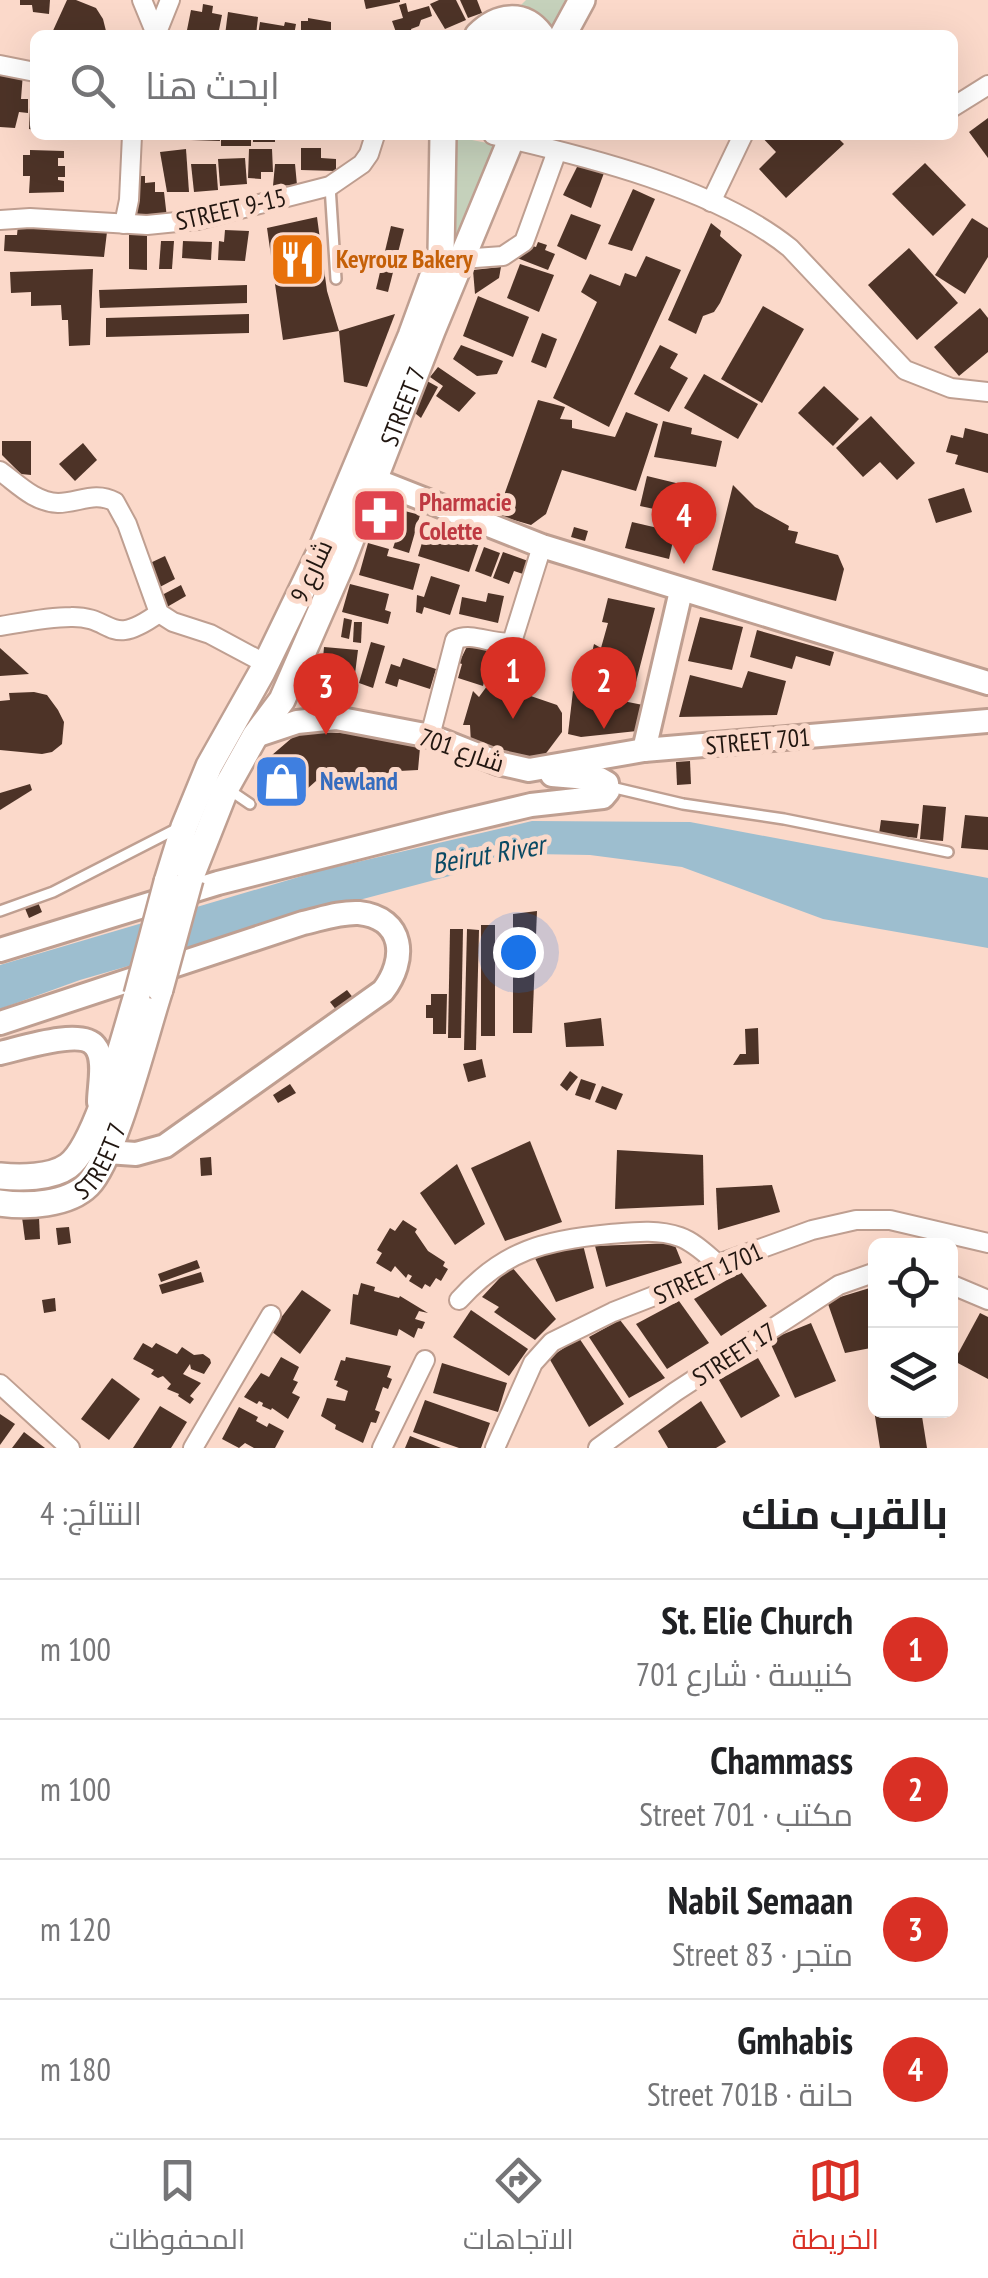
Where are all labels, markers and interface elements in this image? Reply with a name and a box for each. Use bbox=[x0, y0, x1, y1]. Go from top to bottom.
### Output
search box bbox=[30, 30, 958, 140]
icon: search bbox=[65, 58, 120, 113]
text: ابحث هنا bbox=[145, 60, 280, 109]
street label: STREET 9-15 bbox=[173, 181, 289, 237]
restaurant icon: Keyrouz Bakery bbox=[267, 229, 327, 289]
place label: Keyrouz Bakery bbox=[336, 243, 474, 275]
street label: STREET 7 bbox=[373, 362, 433, 450]
pin: 4 bbox=[652, 482, 716, 564]
pharmacy icon: Pharmacie Colette bbox=[350, 486, 410, 546]
place label: Pharmacie Colette bbox=[419, 486, 512, 547]
street label: شارع 9 bbox=[283, 535, 340, 608]
pin: 1 bbox=[480, 636, 546, 719]
pin: 2 bbox=[572, 646, 636, 729]
pin: 3 bbox=[294, 652, 358, 735]
street label: STREET 701 bbox=[704, 720, 812, 762]
street label: شارع 701 bbox=[415, 721, 509, 780]
shop icon: Newland bbox=[251, 751, 311, 811]
place label: Newland bbox=[320, 765, 398, 797]
water label: Beirut River bbox=[429, 825, 551, 882]
your location bbox=[493, 927, 544, 978]
street label: STREET 7 bbox=[68, 1118, 133, 1207]
street label: STREET 1701 bbox=[648, 1235, 768, 1311]
map controls bbox=[868, 1238, 958, 1418]
button: locate bbox=[868, 1238, 958, 1328]
street label: STREET 17 bbox=[686, 1315, 782, 1393]
button: layers bbox=[868, 1328, 958, 1418]
text: بالقرب منك bbox=[741, 1486, 948, 1541]
text: النتائج: 4 bbox=[40, 1492, 142, 1534]
text: St. Elie Church bbox=[661, 1595, 853, 1644]
text: 100 m bbox=[40, 1628, 111, 1670]
text: 1 bbox=[908, 1628, 923, 1670]
text: كنيسة · شارع 701 bbox=[636, 1653, 853, 1695]
text: Chammass bbox=[710, 1735, 853, 1784]
text: 100 m bbox=[40, 1768, 111, 1810]
text: 2 bbox=[908, 1768, 923, 1810]
text: مكتب · Street 701 bbox=[639, 1793, 853, 1835]
text: Nabil Semaan bbox=[668, 1875, 853, 1924]
text: 120 m bbox=[40, 1908, 111, 1950]
text: 3 bbox=[908, 1908, 923, 1950]
text: متجر · Street 83 bbox=[672, 1933, 853, 1975]
text: Gmhabis bbox=[737, 2015, 853, 2064]
text: 180 m bbox=[40, 2048, 111, 2090]
text: 4 bbox=[908, 2048, 923, 2090]
text: حانة · Street 701B bbox=[647, 2073, 853, 2115]
tab: المحفوظات bbox=[109, 2153, 245, 2265]
tab: الاتجاهات bbox=[463, 2153, 574, 2265]
tab: الخريطة bbox=[792, 2153, 879, 2265]

